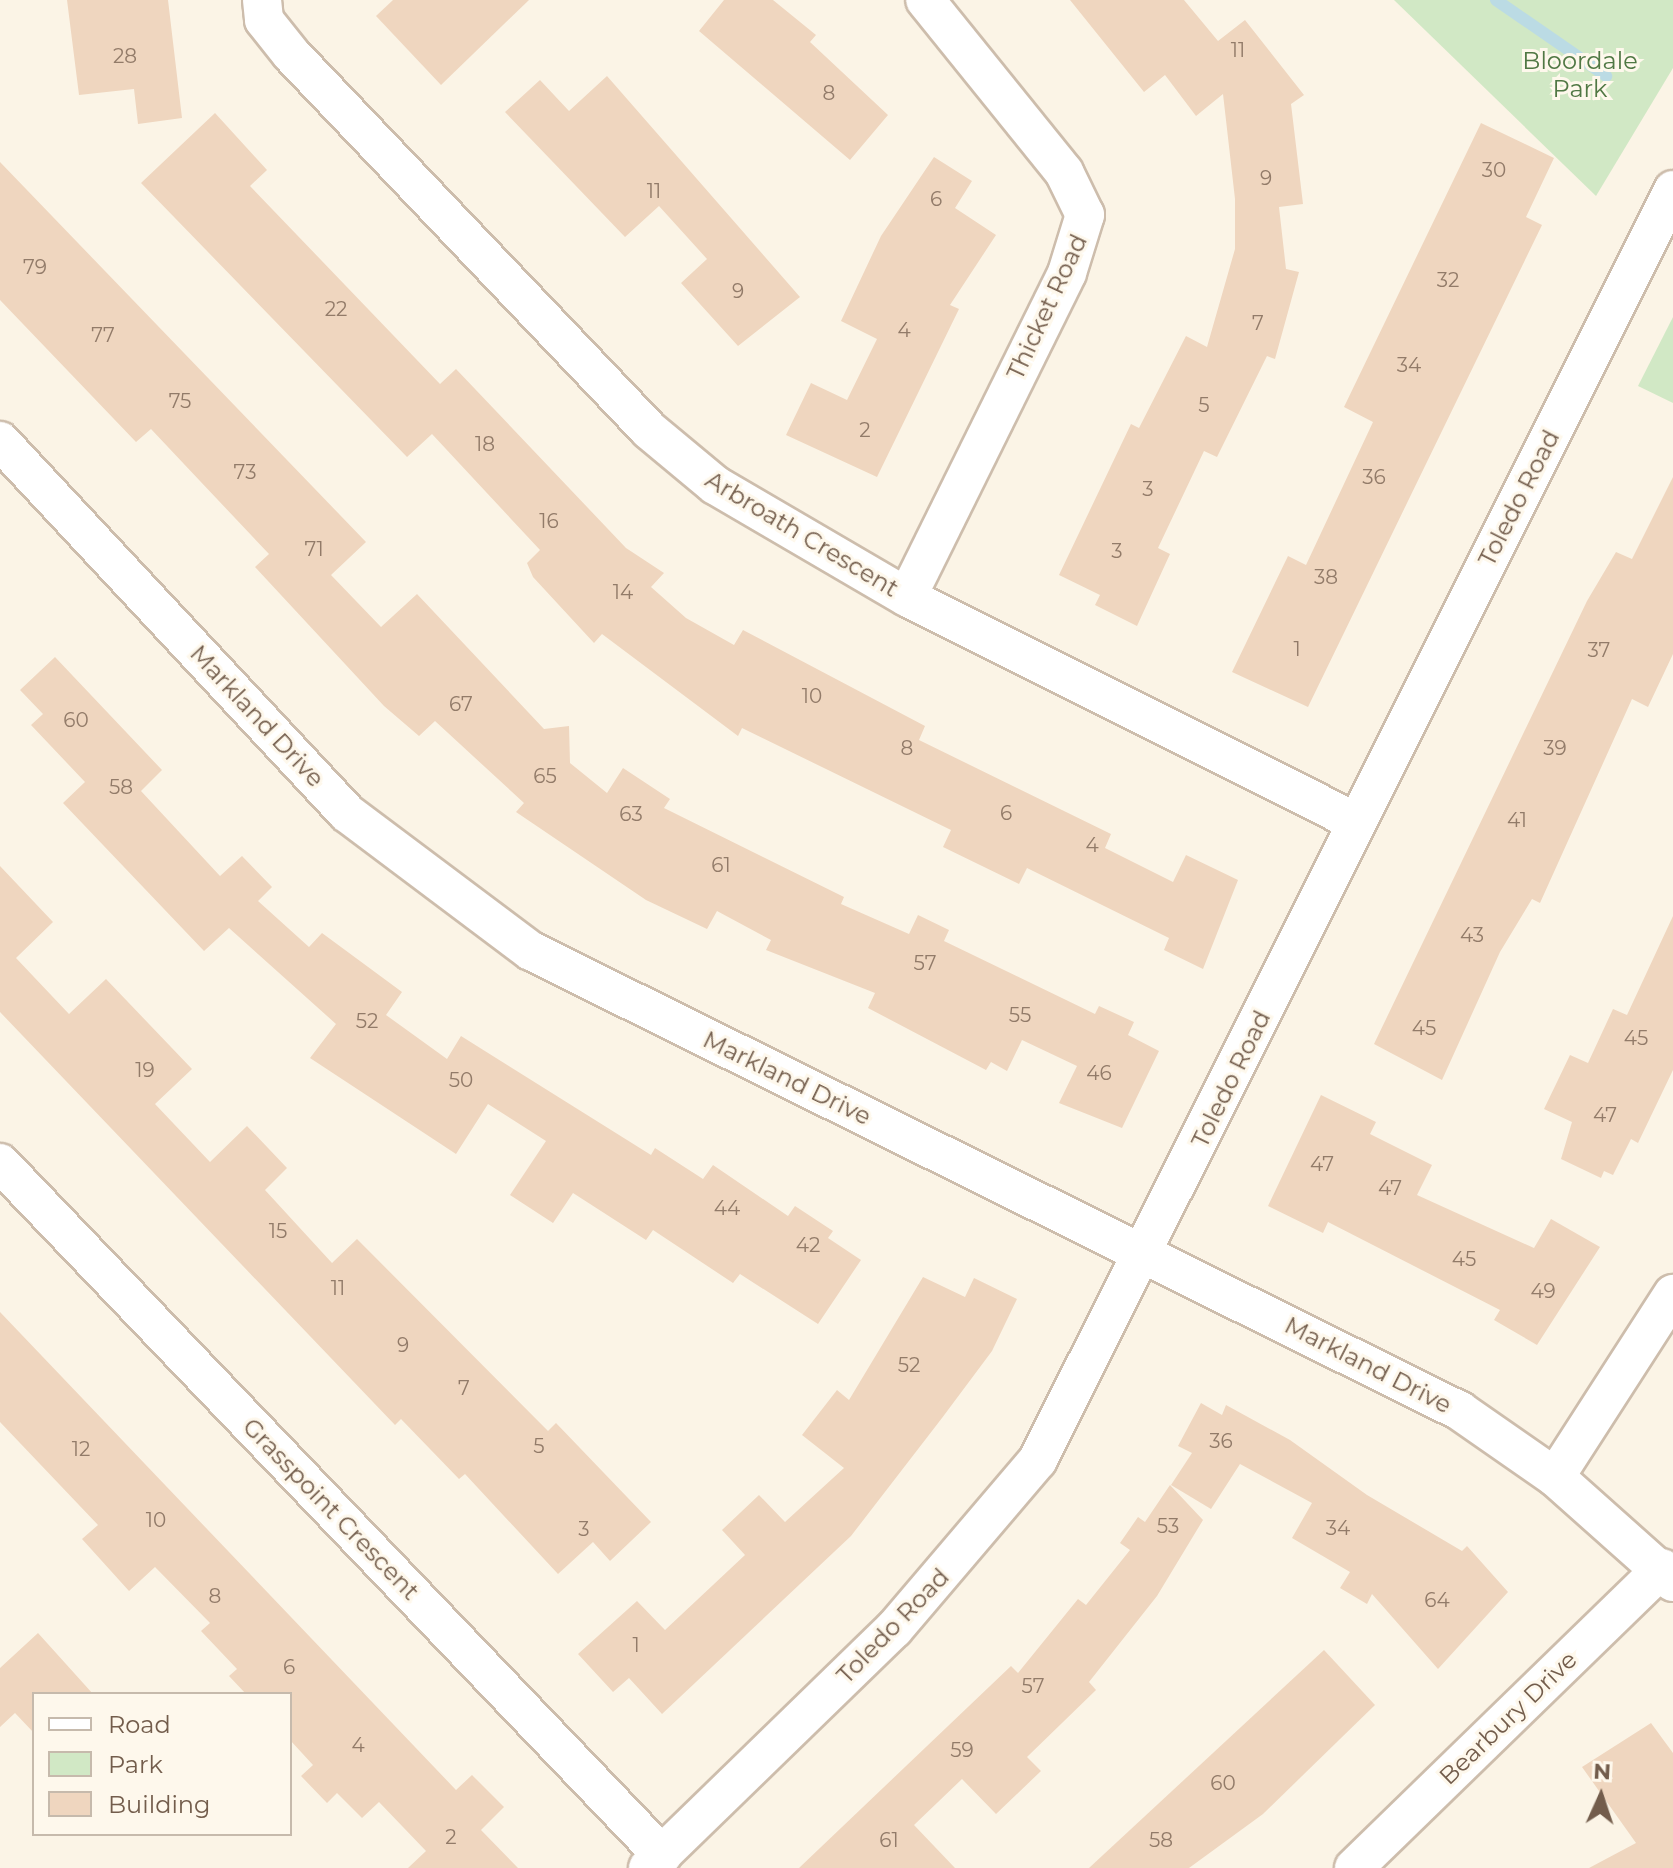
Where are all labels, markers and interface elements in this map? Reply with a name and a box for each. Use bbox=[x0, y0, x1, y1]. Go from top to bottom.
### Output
house number: 11 bbox=[1231, 38, 1245, 62]
house number: 28 bbox=[113, 44, 137, 68]
park label: Bloordale Park bbox=[1522, 47, 1638, 103]
house number: 8 bbox=[823, 81, 835, 105]
house number: 30 bbox=[1482, 158, 1506, 182]
house number: 9 bbox=[1260, 166, 1272, 190]
house number: 11 bbox=[647, 179, 661, 203]
house number: 6 bbox=[930, 187, 942, 211]
street label: Thicket Road bbox=[1001, 230, 1093, 384]
house number: 79 bbox=[23, 255, 47, 279]
house number: 32 bbox=[1437, 268, 1459, 292]
house number: 9 bbox=[732, 279, 744, 303]
house number: 22 bbox=[325, 297, 347, 321]
house number: 7 bbox=[1252, 311, 1264, 335]
house number: 4 bbox=[897, 318, 911, 342]
house number: 77 bbox=[91, 323, 115, 347]
house number: 34 bbox=[1397, 353, 1421, 377]
house number: 75 bbox=[169, 389, 191, 413]
house number: 5 bbox=[1198, 393, 1210, 417]
house number: 2 bbox=[859, 418, 871, 442]
street label: Toledo Road bbox=[1472, 425, 1566, 571]
house number: 18 bbox=[475, 432, 495, 456]
house number: 73 bbox=[234, 460, 256, 484]
street label: Arbroath Crescent bbox=[700, 465, 904, 603]
house number: 36 bbox=[1362, 465, 1386, 489]
house number: 3 bbox=[1142, 477, 1154, 501]
house number: 16 bbox=[539, 509, 559, 533]
house number: 71 bbox=[304, 537, 324, 561]
house number: 3 bbox=[1111, 539, 1123, 563]
house number: 38 bbox=[1314, 565, 1338, 589]
house number: 14 bbox=[613, 580, 633, 604]
house number: 1 bbox=[1293, 637, 1301, 661]
house number: 37 bbox=[1588, 638, 1610, 662]
street label: Markland Drive bbox=[184, 639, 330, 793]
house number: 10 bbox=[802, 684, 822, 708]
house number: 67 bbox=[449, 692, 473, 716]
house number: 60 bbox=[63, 708, 89, 732]
house number: 8 bbox=[901, 736, 913, 760]
house number: 39 bbox=[1543, 736, 1567, 760]
house number: 65 bbox=[533, 764, 557, 788]
house number: 58 bbox=[109, 775, 133, 799]
house number: 6 bbox=[1000, 801, 1012, 825]
house number: 63 bbox=[619, 802, 643, 826]
house number: 41 bbox=[1507, 808, 1527, 832]
house number: 4 bbox=[1085, 833, 1099, 857]
house number: 61 bbox=[711, 853, 731, 877]
house number: 43 bbox=[1460, 923, 1484, 947]
house number: 57 bbox=[914, 951, 936, 975]
house number: 55 bbox=[1009, 1003, 1031, 1027]
street label: Toledo Road bbox=[1185, 1006, 1277, 1152]
house number: 52 bbox=[356, 1009, 378, 1033]
house number: 45 bbox=[1412, 1016, 1436, 1040]
street label: Markland Drive bbox=[698, 1025, 876, 1131]
house number: 45 bbox=[1624, 1026, 1648, 1050]
house number: 19 bbox=[135, 1058, 155, 1082]
house number: 46 bbox=[1086, 1061, 1112, 1085]
house number: 50 bbox=[449, 1068, 473, 1092]
house number: 47 bbox=[1593, 1103, 1617, 1127]
house number: 47 bbox=[1310, 1152, 1334, 1176]
house number: 47 bbox=[1378, 1176, 1402, 1200]
house number: 44 bbox=[714, 1196, 740, 1220]
house number: 15 bbox=[269, 1219, 287, 1243]
house number: 42 bbox=[796, 1233, 820, 1257]
house number: 45 bbox=[1452, 1247, 1476, 1271]
house number: 11 bbox=[331, 1276, 345, 1300]
house number: 49 bbox=[1530, 1279, 1556, 1303]
street label: Markland Drive bbox=[1280, 1311, 1456, 1419]
house number: 9 bbox=[397, 1333, 409, 1357]
house number: 52 bbox=[898, 1353, 920, 1377]
house number: 7 bbox=[458, 1376, 470, 1400]
street label: Grasspoint Crescent bbox=[237, 1412, 425, 1606]
house number: 36 bbox=[1209, 1429, 1233, 1453]
house number: 5 bbox=[533, 1434, 545, 1458]
house number: 12 bbox=[72, 1437, 90, 1461]
house number: 10 bbox=[146, 1508, 166, 1532]
house number: 53 bbox=[1157, 1514, 1179, 1538]
house number: 34 bbox=[1326, 1516, 1350, 1540]
house number: 3 bbox=[578, 1517, 590, 1541]
street label: Toledo Road bbox=[831, 1562, 955, 1690]
house number: 8 bbox=[209, 1584, 221, 1608]
house number: 64 bbox=[1424, 1588, 1450, 1612]
house number: 1 bbox=[632, 1633, 640, 1657]
street label: Bearbury Drive bbox=[1433, 1645, 1583, 1791]
house number: 6 bbox=[283, 1655, 295, 1679]
house number: 57 bbox=[1022, 1674, 1044, 1698]
legend bbox=[32, 1692, 292, 1836]
text: Road bbox=[108, 1710, 171, 1739]
house number: 4 bbox=[351, 1733, 365, 1757]
house number: 59 bbox=[950, 1738, 974, 1762]
text: Park bbox=[108, 1750, 163, 1779]
north arrow bbox=[1561, 1756, 1641, 1836]
text: N bbox=[1593, 1758, 1612, 1785]
house number: 60 bbox=[1210, 1771, 1236, 1795]
text: Building bbox=[108, 1790, 211, 1819]
house number: 2 bbox=[445, 1825, 457, 1849]
house number: 61 bbox=[879, 1828, 899, 1852]
house number: 58 bbox=[1149, 1828, 1173, 1852]

